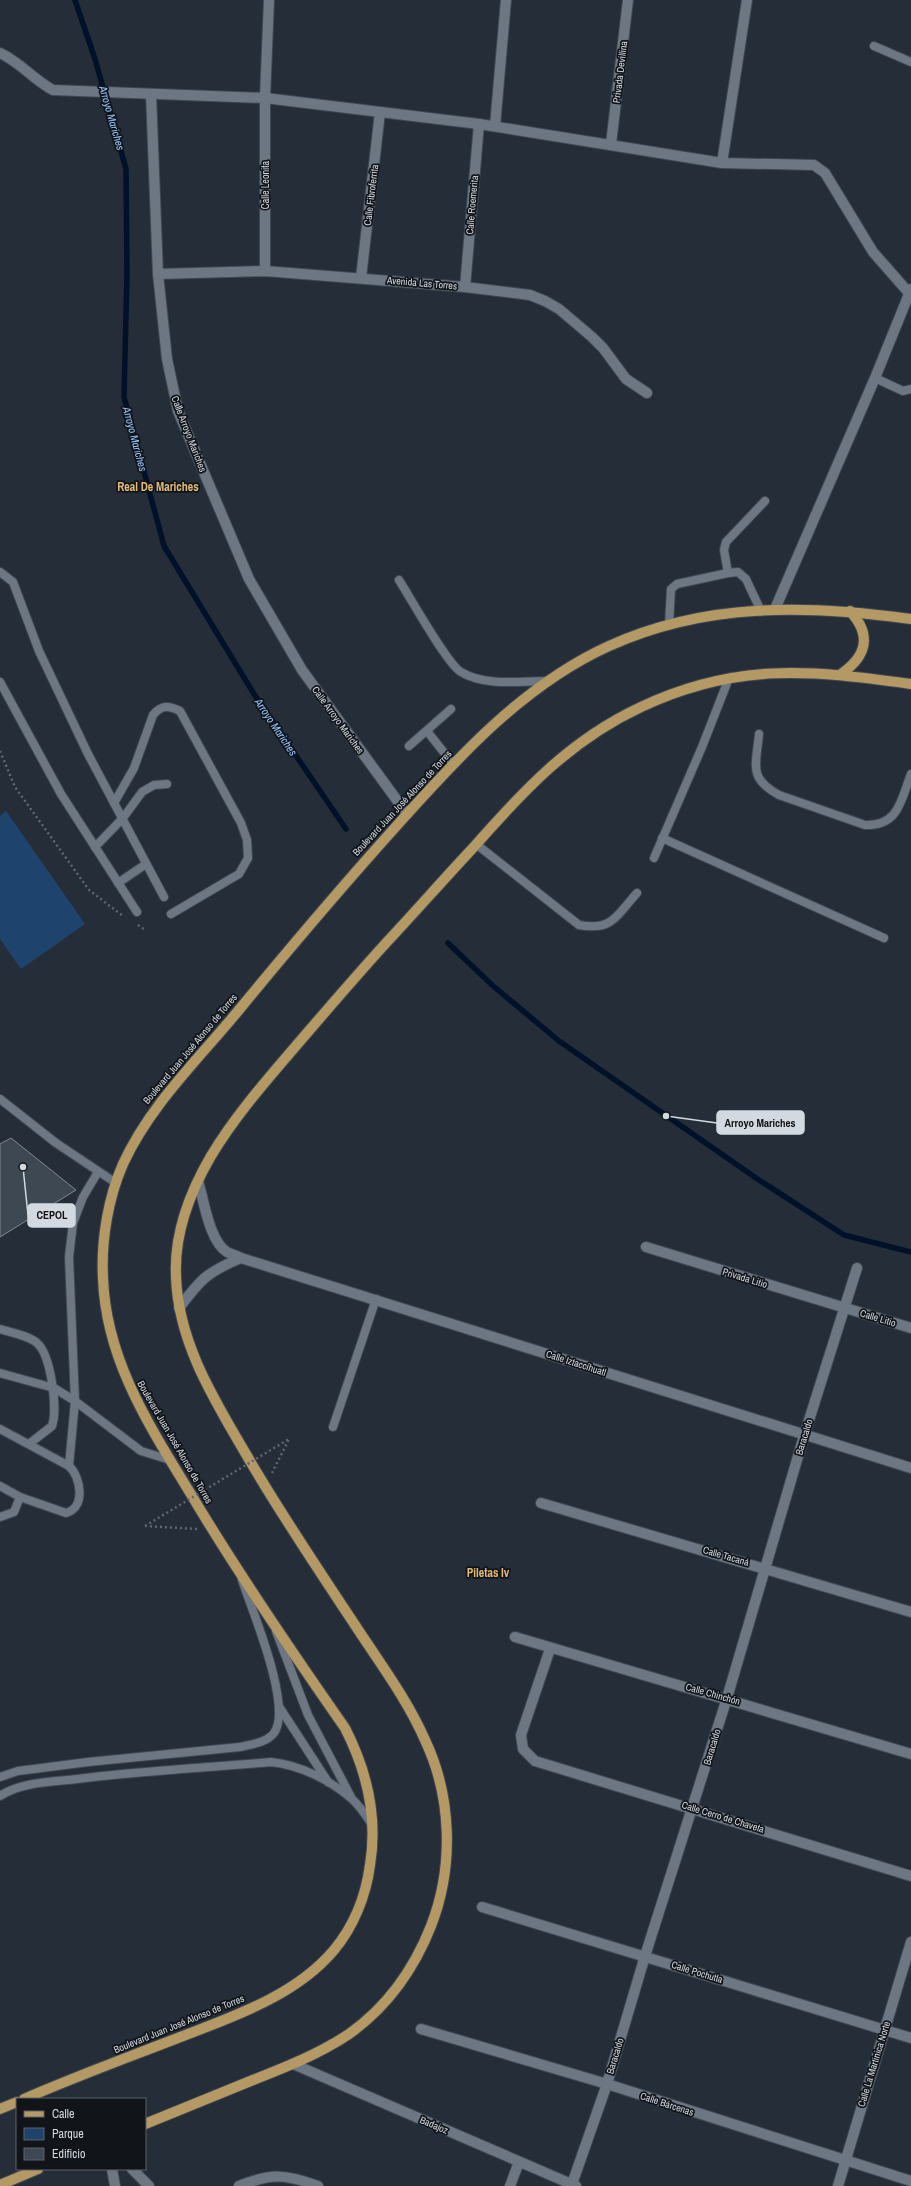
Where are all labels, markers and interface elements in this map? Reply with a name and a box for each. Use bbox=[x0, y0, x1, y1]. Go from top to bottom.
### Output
street label: Privada Devillina bbox=[610, 40, 630, 104]
water label: Arroyo Mariches bbox=[96, 83, 128, 152]
street label: Calle Leonita bbox=[259, 160, 272, 209]
street label: Calle Fibroferrita bbox=[361, 163, 381, 226]
street label: Calle Roemerita bbox=[463, 174, 481, 235]
street label: Avenida Las Torres bbox=[385, 273, 458, 293]
street label: Calle Arroyo Mariches bbox=[168, 394, 210, 474]
water label: Arroyo Mariches bbox=[119, 404, 150, 473]
district label: Real De Mariches bbox=[117, 479, 199, 495]
street label: Calle Arroyo Mariches bbox=[309, 684, 367, 756]
water label: Arroyo Mariches bbox=[251, 695, 301, 759]
street label: Boulevard Juan José Alonso de Torres bbox=[350, 747, 454, 859]
street label: Boulevard Juan José Alonso de Torres bbox=[140, 991, 240, 1107]
callout: Arroyo Mariches bbox=[717, 1111, 804, 1134]
text: Arroyo Mariches bbox=[724, 1116, 796, 1130]
callout: CEPOL bbox=[28, 1204, 75, 1227]
text: CEPOL bbox=[36, 1208, 68, 1222]
street label: Privada Litio bbox=[721, 1265, 770, 1291]
street label: Calle Litio bbox=[858, 1306, 898, 1330]
street label: Calle Iztaccíhuatl bbox=[544, 1347, 608, 1379]
street label: Boulevard Juan José Alonso de Torres bbox=[134, 1378, 216, 1506]
street label: Baracaldo bbox=[792, 1417, 816, 1457]
street label: Calle Tacaná bbox=[701, 1543, 751, 1569]
district label: Piletas Iv bbox=[467, 1565, 510, 1581]
street label: Calle Chinchón bbox=[684, 1680, 742, 1708]
street label: Baracaldo bbox=[700, 1727, 724, 1767]
street label: Calle Cerro de Chaveta bbox=[680, 1798, 766, 1836]
street label: Calle Pochutla bbox=[670, 1958, 725, 1986]
street label: Boulevard Juan José Alonso de Torres bbox=[112, 1992, 246, 2056]
street label: Calle La Martinica Norte bbox=[855, 2019, 893, 2108]
street label: Baracaldo bbox=[603, 2036, 627, 2076]
street label: Calle Bárcenas bbox=[639, 2089, 695, 2119]
legend bbox=[16, 2098, 146, 2170]
text: Calle bbox=[52, 2106, 74, 2122]
street label: Badajoz bbox=[418, 2113, 450, 2137]
text: Parque bbox=[52, 2126, 84, 2142]
text: Edificio bbox=[52, 2146, 85, 2162]

